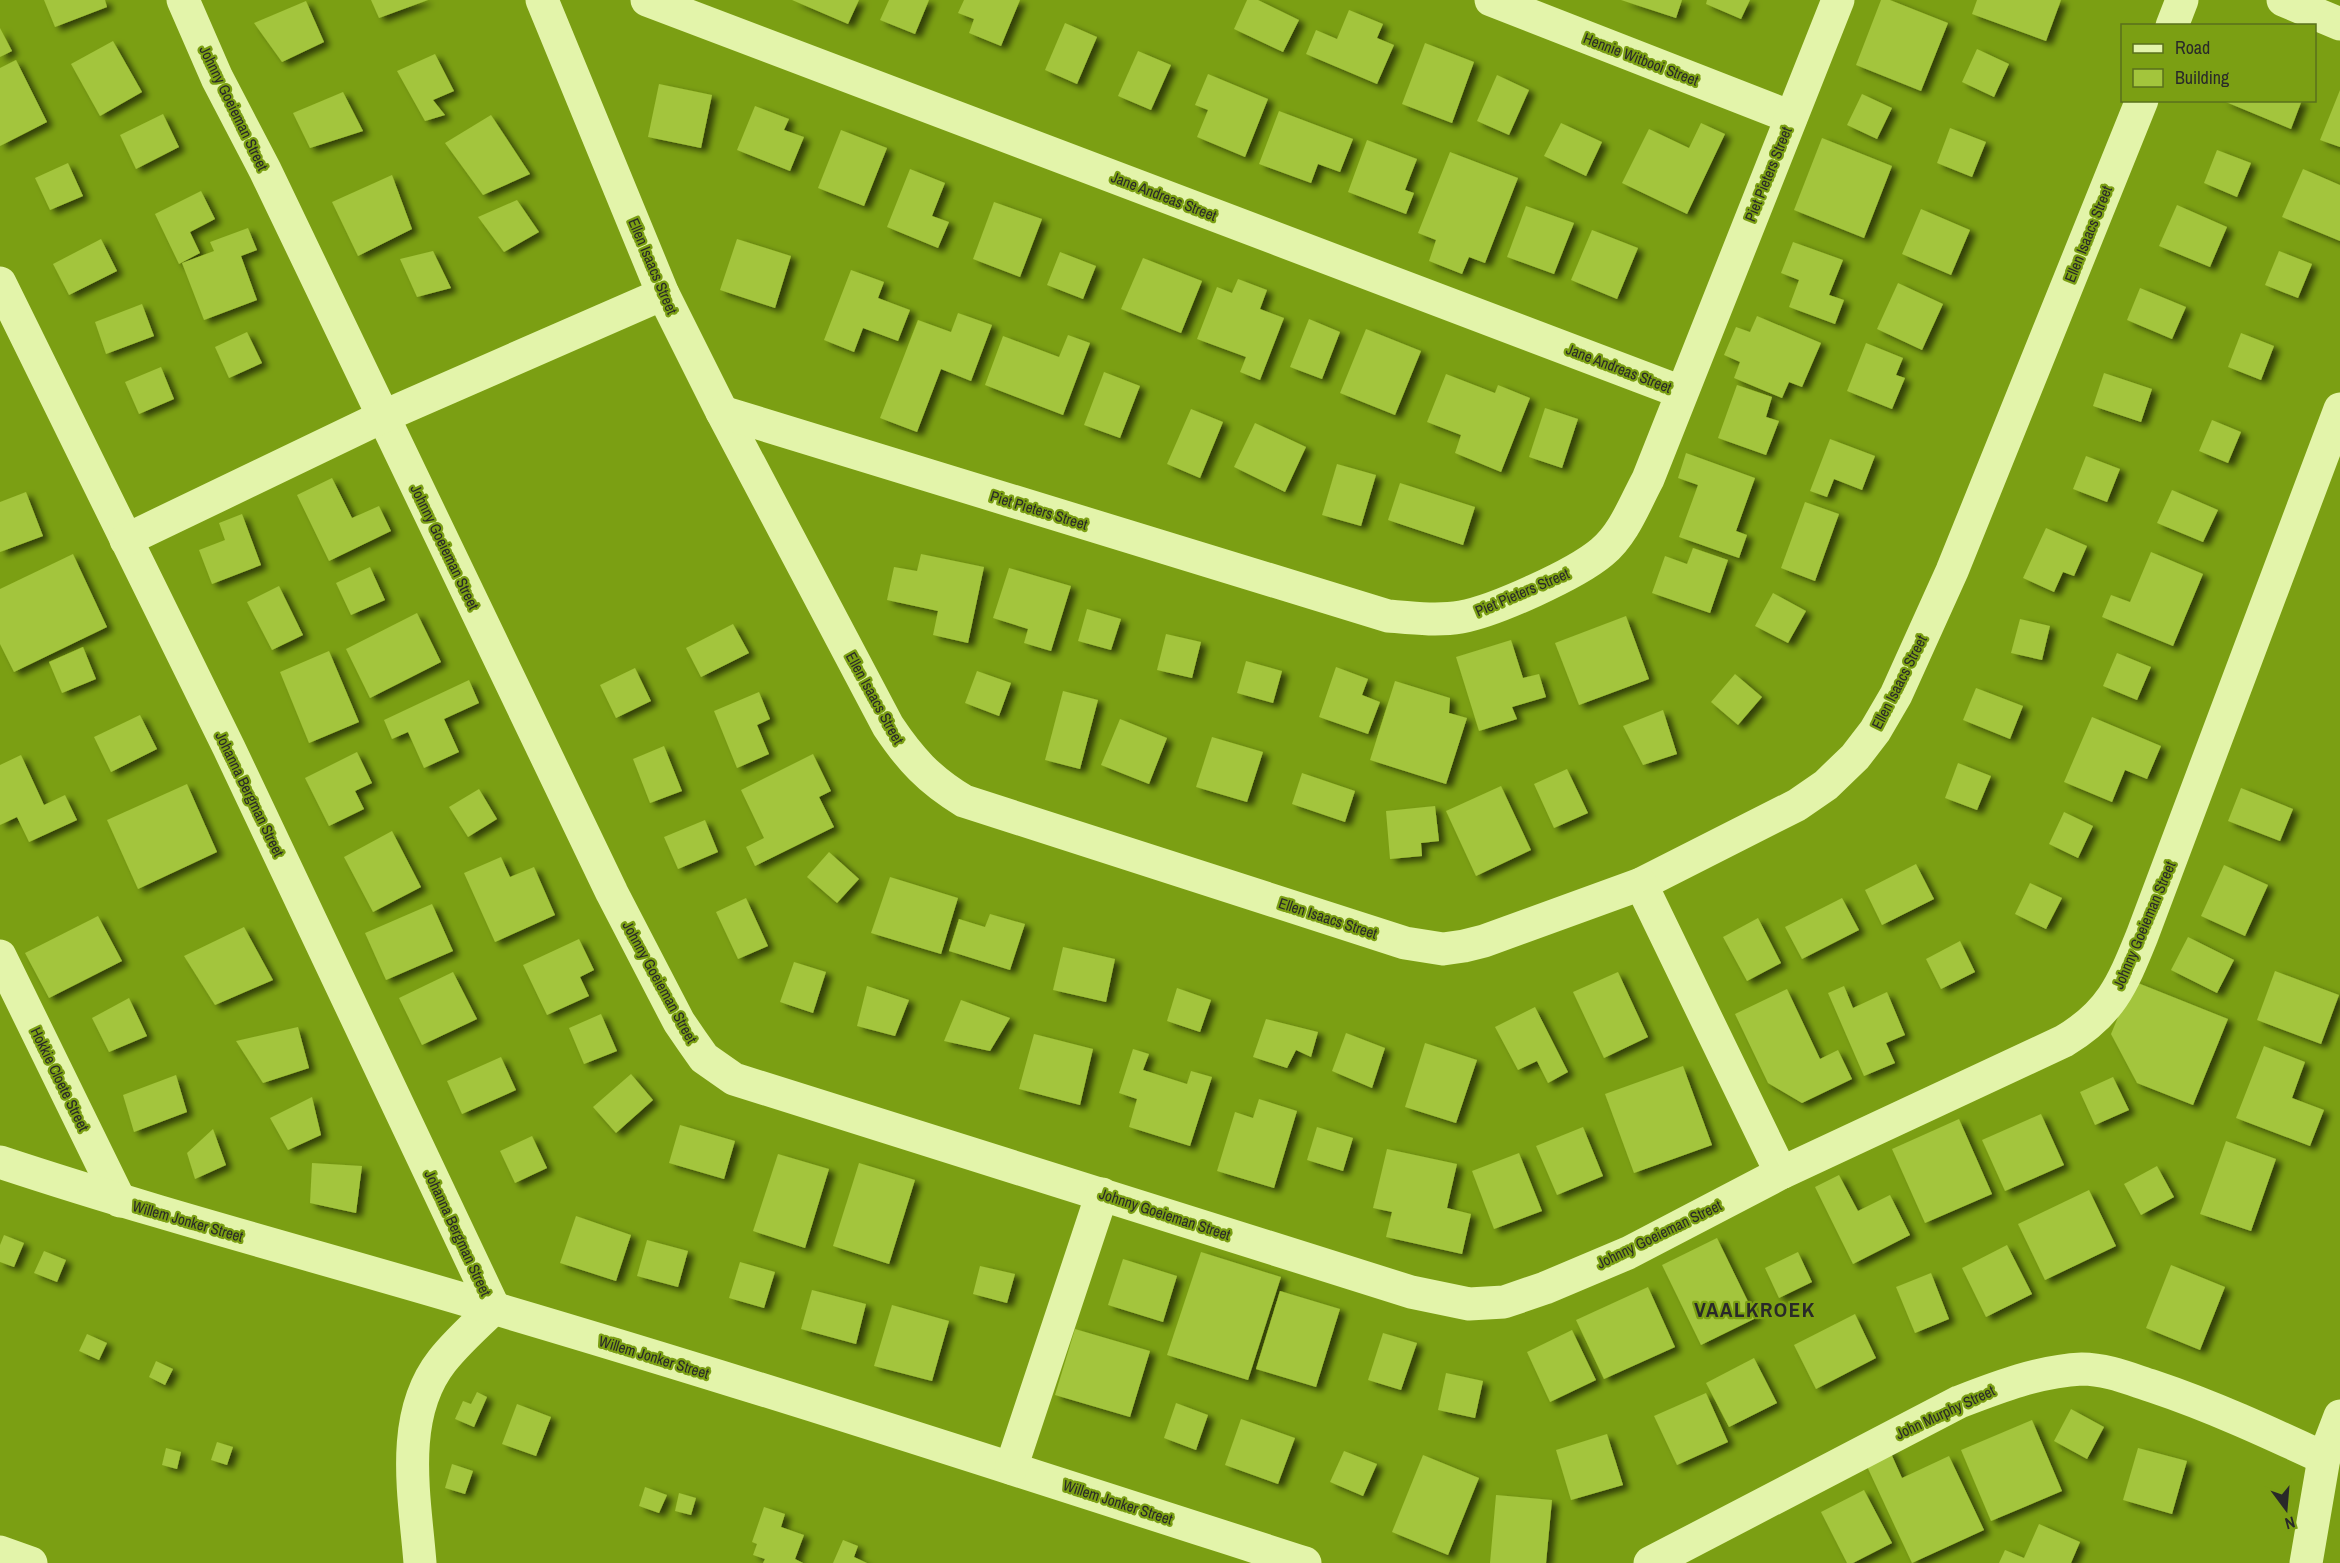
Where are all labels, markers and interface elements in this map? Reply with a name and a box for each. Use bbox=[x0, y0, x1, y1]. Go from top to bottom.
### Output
legend bbox=[2121, 24, 2316, 102]
street label: Hennie Witbooi Street bbox=[1580, 27, 1702, 91]
text: Road bbox=[2175, 35, 2210, 60]
street label: Johnny Goeieman Street bbox=[195, 42, 274, 175]
text: Building bbox=[2175, 65, 2230, 90]
street label: Piet Pieters Street bbox=[1739, 123, 1797, 225]
street label: Jane Andreas Street bbox=[1108, 166, 1220, 226]
street label: Ellen Isaacs Street bbox=[2059, 182, 2117, 285]
street label: Ellen Isaacs Street bbox=[623, 215, 683, 318]
street label: Jane Andreas Street bbox=[1563, 338, 1675, 398]
street label: Johnny Goeieman Street bbox=[406, 481, 485, 614]
street label: Piet Pieters Street bbox=[988, 485, 1091, 535]
street label: Piet Pieters Street bbox=[1472, 562, 1573, 621]
street label: Ellen Isaacs Street bbox=[1866, 631, 1932, 732]
street label: Ellen Isaacs Street bbox=[841, 648, 909, 748]
street label: Johanna Bergman Street bbox=[211, 728, 290, 861]
street label: Johnny Goeieman Street bbox=[2108, 857, 2181, 992]
street label: Ellen Isaacs Street bbox=[1276, 892, 1381, 944]
street label: Johnny Goeieman Street bbox=[618, 917, 703, 1047]
street label: Hokkie Cloete Street bbox=[26, 1023, 95, 1135]
street label: Johanna Bergman Street bbox=[420, 1167, 497, 1300]
street label: Johnny Goeieman Street bbox=[1097, 1183, 1234, 1245]
street label: Johnny Goeieman Street bbox=[1593, 1194, 1726, 1273]
street label: Willem Jonker Street bbox=[130, 1195, 246, 1247]
district label: VAALKROEK bbox=[1694, 1295, 1816, 1324]
street label: Willem Jonker Street bbox=[596, 1330, 712, 1384]
street label: John Murphy Street bbox=[1892, 1380, 1999, 1444]
street label: Willem Jonker Street bbox=[1060, 1474, 1176, 1530]
north arrow bbox=[2256, 1479, 2316, 1539]
text: N bbox=[2283, 1512, 2298, 1535]

